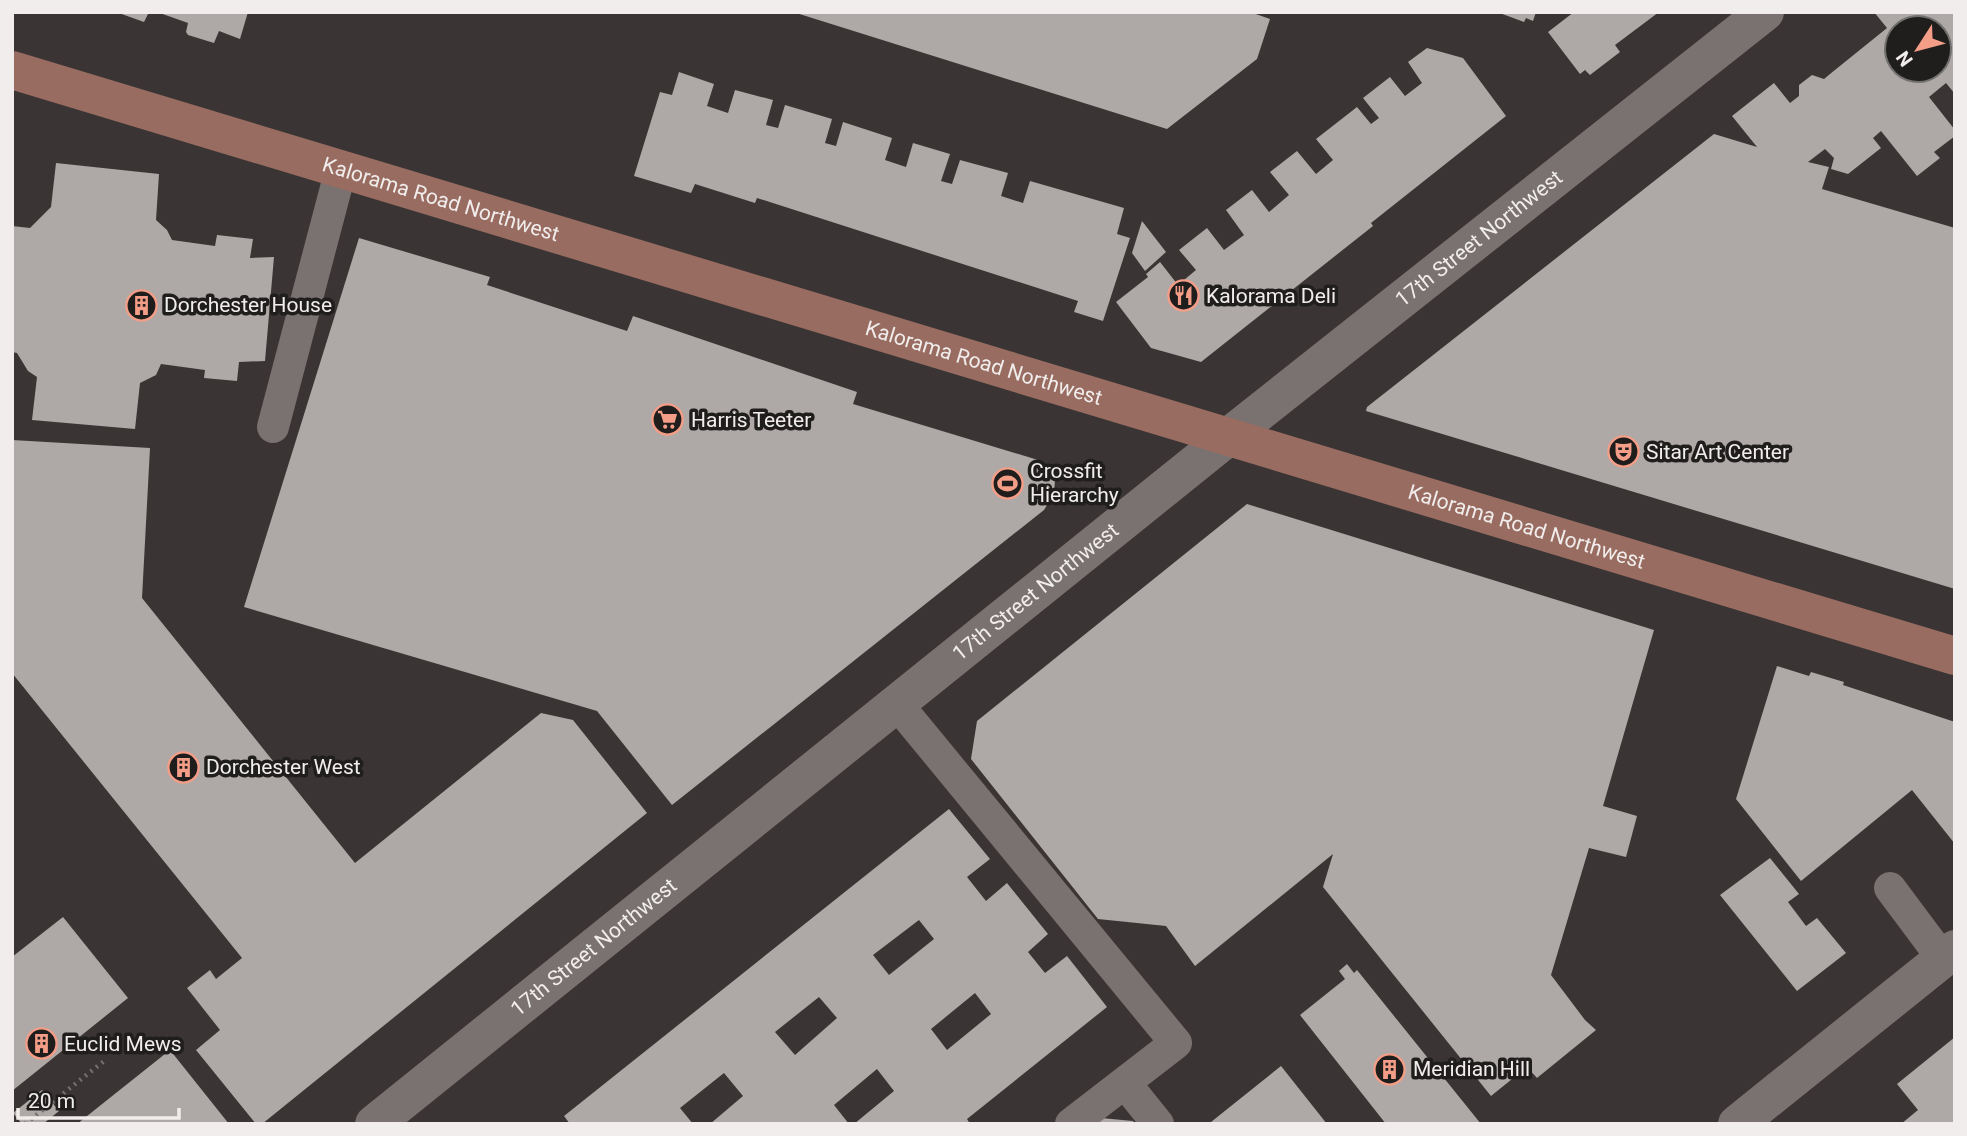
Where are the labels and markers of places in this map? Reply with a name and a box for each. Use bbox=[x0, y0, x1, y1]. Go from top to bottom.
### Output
restaurant icon: Kalorama Deli bbox=[1166, 279, 1200, 313]
place label: Kalorama Deli bbox=[1206, 284, 1336, 308]
building icon: Dorchester House bbox=[124, 288, 158, 322]
place label: Dorchester House bbox=[164, 293, 332, 317]
supermarket icon: Harris Teeter bbox=[651, 403, 685, 437]
place label: Harris Teeter bbox=[691, 408, 811, 432]
theatre icon: Sitar Art Center bbox=[1606, 435, 1640, 469]
place label: Sitar Art Center bbox=[1646, 440, 1789, 464]
place label: Crossfit Hierarchy bbox=[1030, 459, 1119, 507]
sports icon: Crossfit Hierarchy bbox=[990, 466, 1024, 500]
building icon: Dorchester West bbox=[166, 750, 200, 784]
place label: Dorchester West bbox=[206, 755, 361, 779]
building icon: Euclid Mews bbox=[24, 1027, 58, 1061]
place label: Euclid Mews bbox=[64, 1032, 182, 1056]
building icon: Meridian Hill bbox=[1373, 1052, 1407, 1086]
place label: Meridian Hill bbox=[1413, 1057, 1530, 1081]

